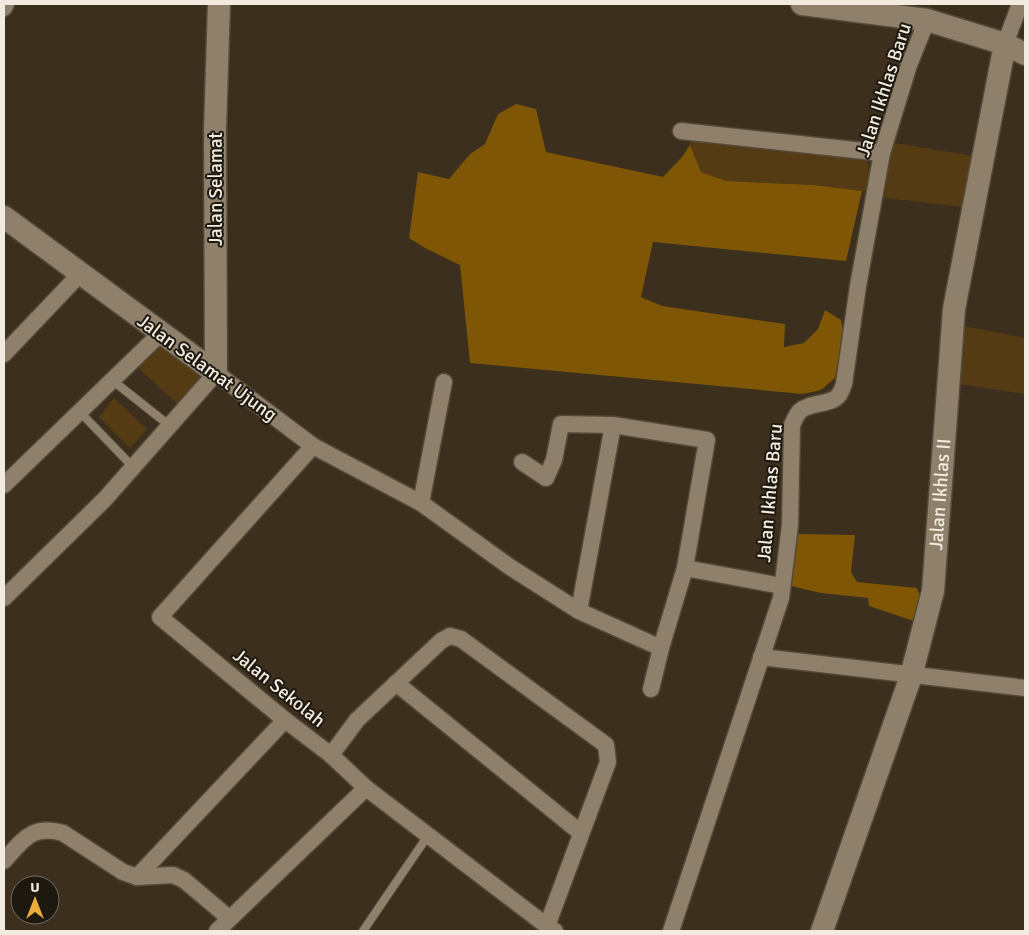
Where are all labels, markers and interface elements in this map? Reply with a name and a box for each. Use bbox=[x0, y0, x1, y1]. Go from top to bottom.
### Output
street label: Jalan Ikhlas Baru bbox=[851, 20, 917, 160]
street label: Jalan Selamat bbox=[204, 132, 228, 246]
street label: Jalan Selamat Ujung bbox=[132, 309, 282, 427]
street label: Jalan Ikhlas Baru bbox=[752, 423, 788, 563]
street label: Jalan Ikhlas II bbox=[924, 437, 956, 551]
street label: Jalan Sekolah bbox=[228, 643, 330, 733]
north arrow bbox=[10, 875, 60, 925]
text: U bbox=[30, 879, 40, 896]

